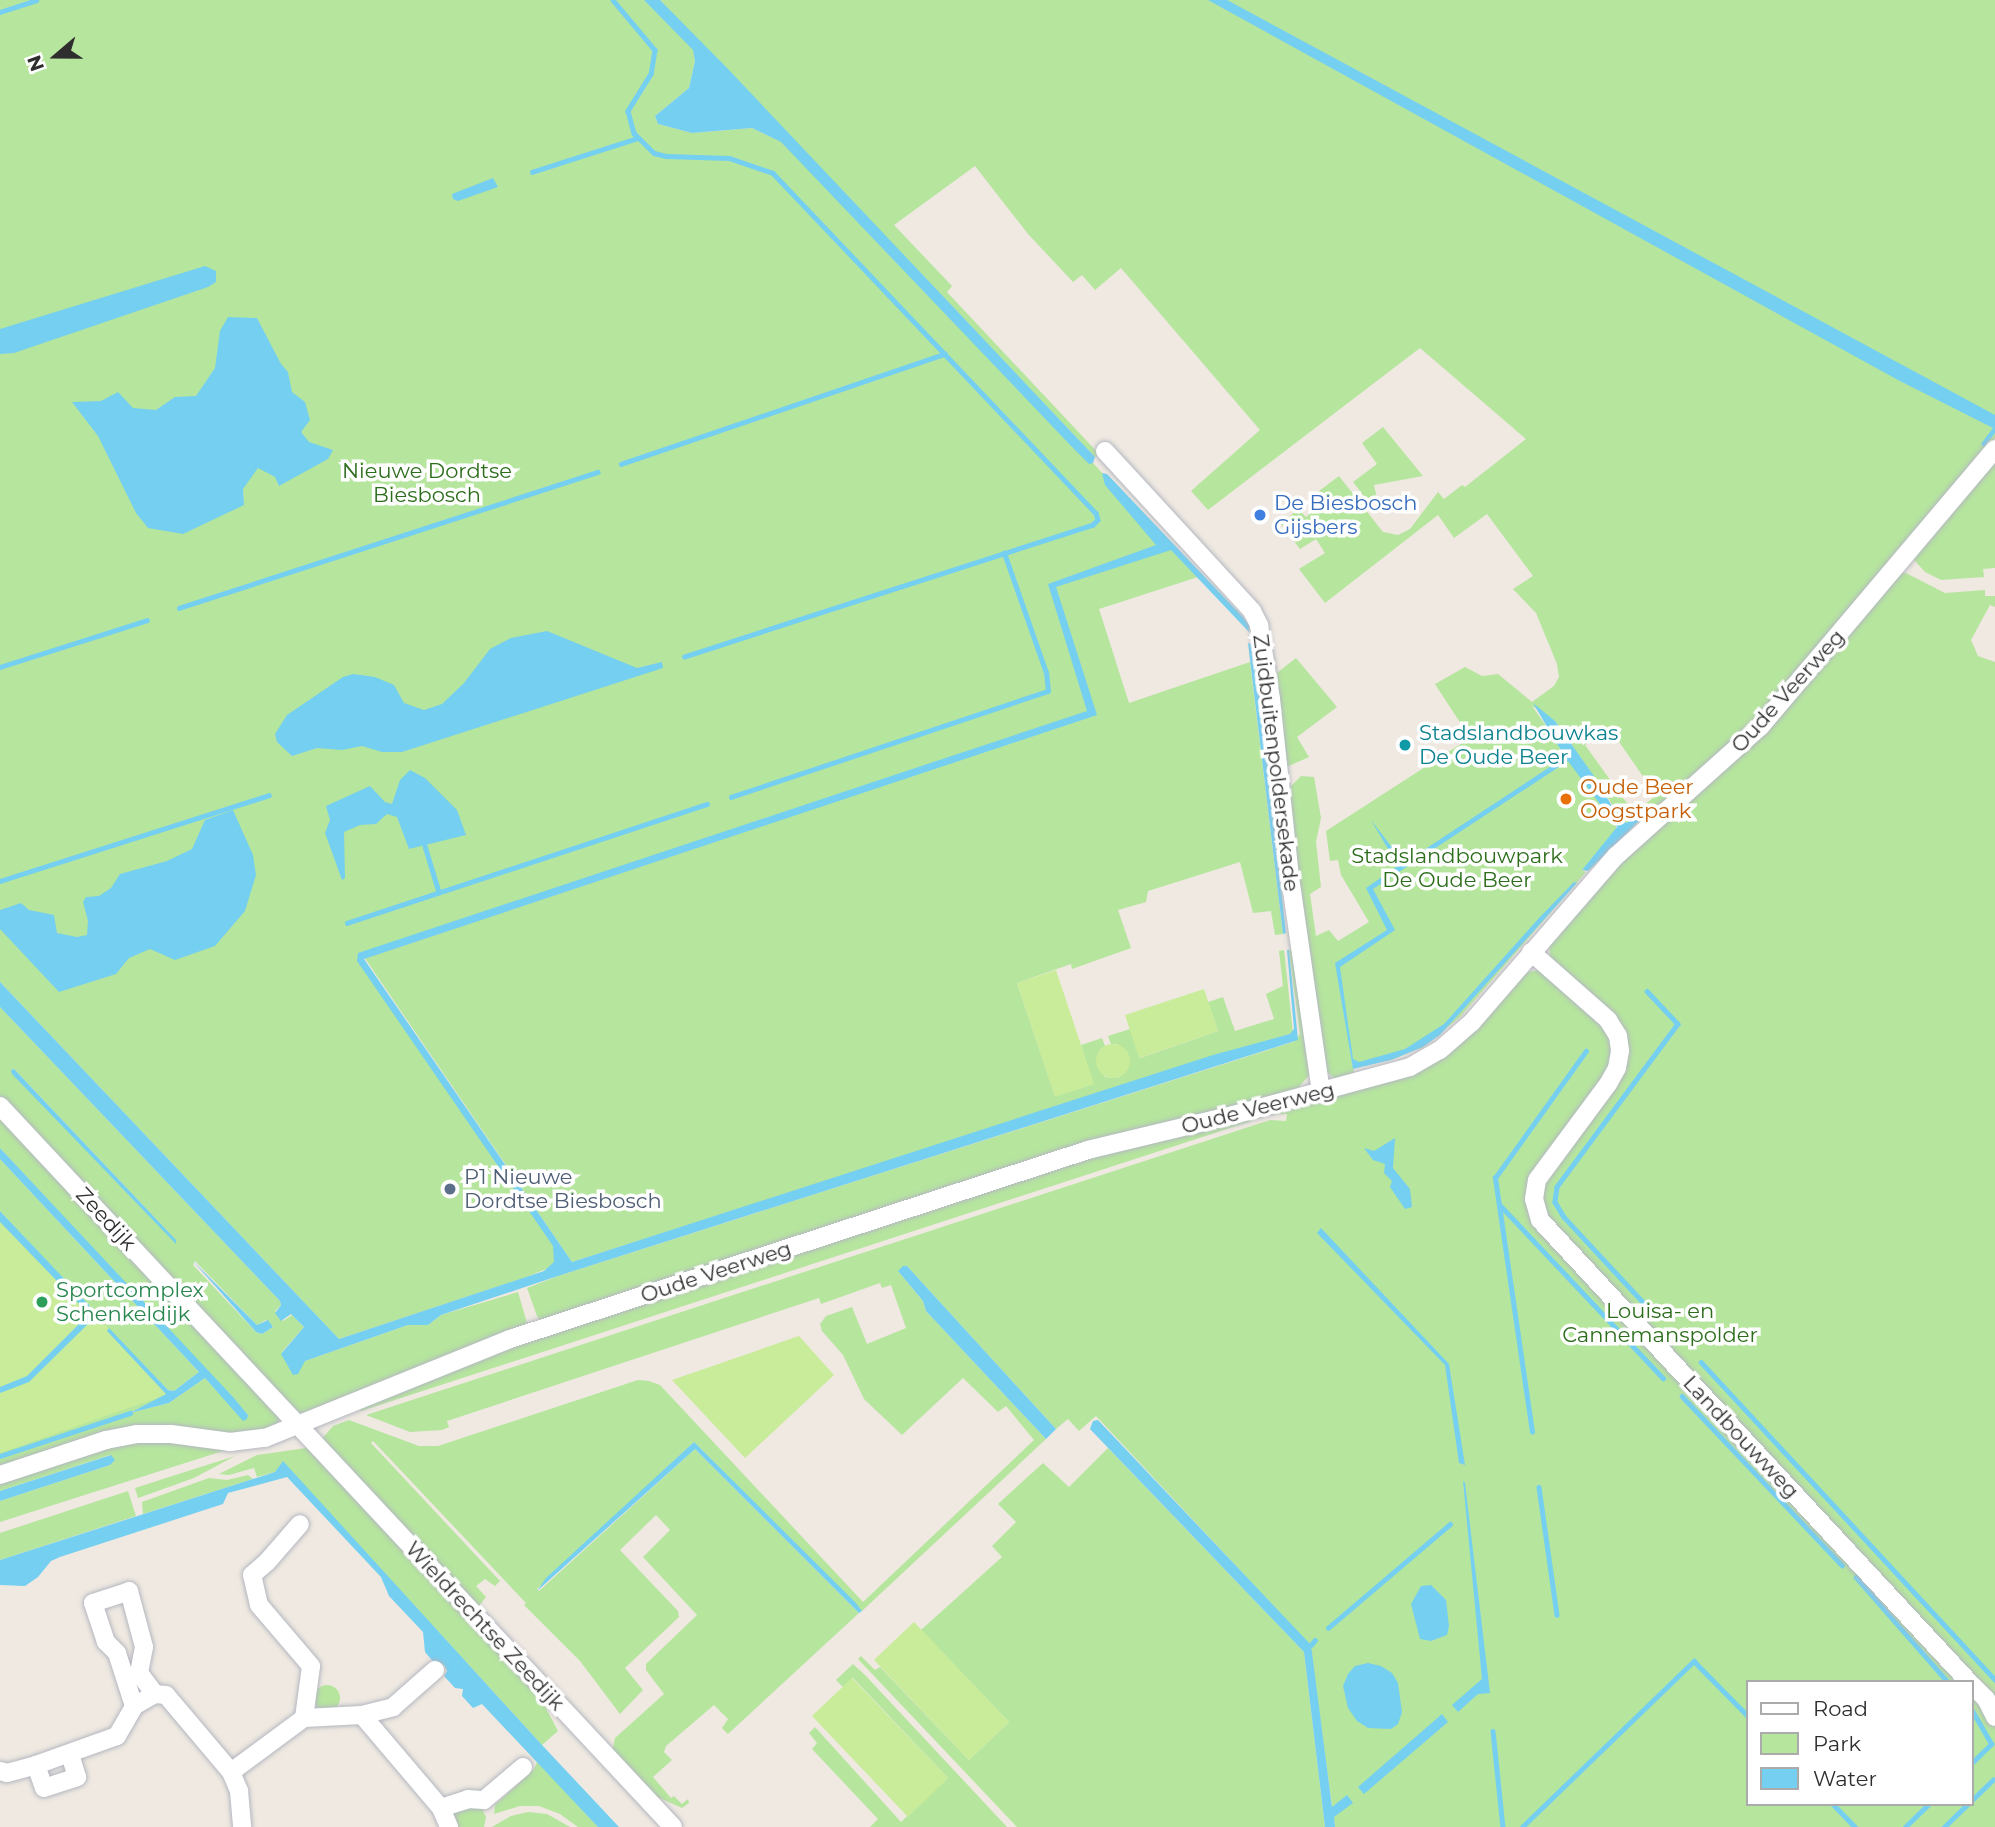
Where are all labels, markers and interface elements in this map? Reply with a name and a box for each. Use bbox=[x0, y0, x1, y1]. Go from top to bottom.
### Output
north arrow bbox=[21, 21, 91, 91]
text: N bbox=[22, 52, 49, 75]
park label: Nieuwe Dordtse Biesbosch bbox=[342, 458, 512, 508]
place label: De Biesbosch Gijsbers bbox=[1274, 490, 1417, 540]
marker: De Biesbosch Gijsbers bbox=[1252, 507, 1268, 523]
street label: Oude Veerweg bbox=[1726, 624, 1850, 758]
street label: Zuidbuitenpoldersekade bbox=[1248, 633, 1304, 893]
place label: Stadslandbouwkas De Oude Beer bbox=[1419, 720, 1618, 770]
marker: Stadslandbouwkas De Oude Beer bbox=[1397, 737, 1413, 753]
place label: Oude Beer Oogstpark bbox=[1580, 774, 1694, 824]
marker: Oude Beer Oogstpark bbox=[1558, 791, 1574, 807]
park label: Stadslandbouwpark De Oude Beer bbox=[1351, 843, 1563, 893]
street label: Oude Veerweg bbox=[1179, 1077, 1337, 1139]
place label: P1 Nieuwe Dordtse Biesbosch bbox=[464, 1164, 662, 1214]
marker: P1 Nieuwe Dordtse Biesbosch bbox=[442, 1181, 458, 1197]
street label: Zeedijk bbox=[71, 1182, 141, 1256]
street label: Oude Veerweg bbox=[637, 1236, 795, 1308]
place label: Sportcomplex Schenkeldijk bbox=[56, 1277, 204, 1327]
marker: Sportcomplex Schenkeldijk bbox=[34, 1294, 50, 1310]
park label: Louisa- en Cannemanspolder bbox=[1562, 1298, 1758, 1348]
street label: Landbouwweg bbox=[1678, 1371, 1804, 1503]
street label: Wieldrechtse Zeedijk bbox=[400, 1536, 570, 1716]
legend bbox=[1746, 1680, 1974, 1806]
text: Road bbox=[1813, 1696, 1868, 1721]
text: Park bbox=[1813, 1731, 1861, 1756]
text: Water bbox=[1813, 1766, 1877, 1791]

